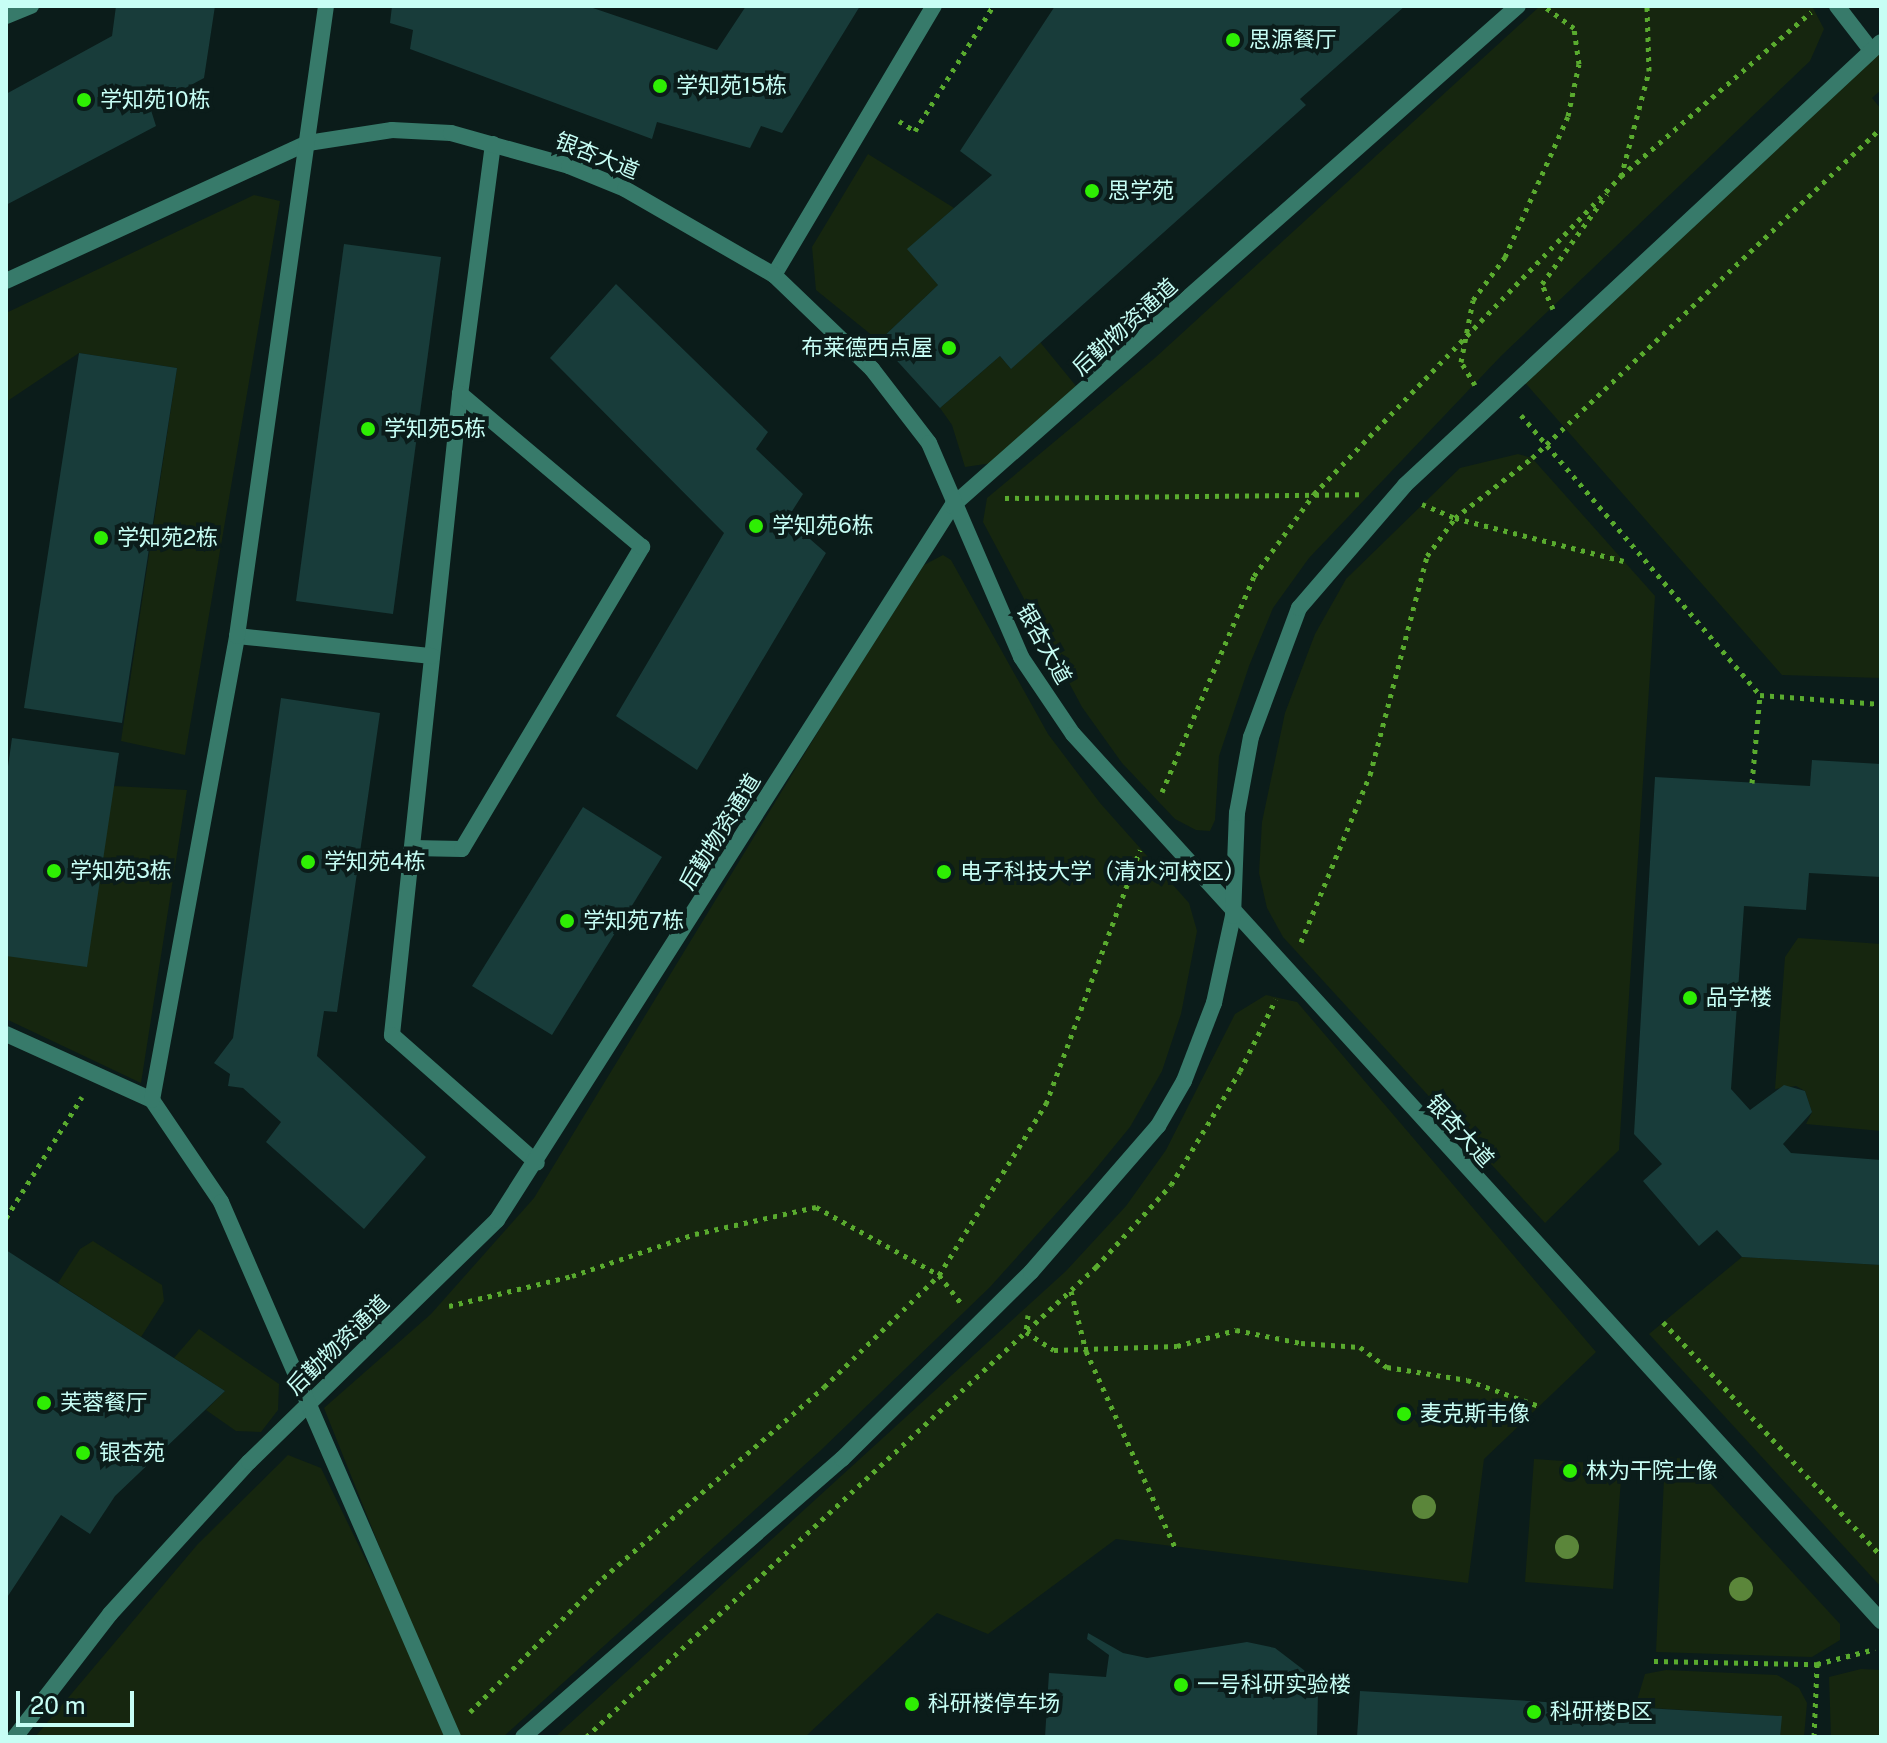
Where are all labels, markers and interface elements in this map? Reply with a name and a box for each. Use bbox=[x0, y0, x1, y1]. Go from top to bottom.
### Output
place label: 思源餐厅 bbox=[1249, 27, 1337, 53]
marker: 思源餐厅 bbox=[1224, 31, 1242, 49]
place label: 学知苑15栋 bbox=[676, 73, 787, 99]
marker: 学知苑15栋 bbox=[651, 77, 669, 95]
place label: 学知苑10栋 bbox=[100, 87, 210, 113]
marker: 学知苑10栋 bbox=[75, 91, 93, 109]
street label: 银杏大道 bbox=[551, 127, 643, 185]
place label: 思学苑 bbox=[1108, 178, 1174, 204]
marker: 思学苑 bbox=[1083, 182, 1101, 200]
street label: 后勤物资通道 bbox=[1067, 273, 1183, 381]
place label: 布莱德西点屋 bbox=[801, 335, 933, 361]
marker: 布莱德西点屋 bbox=[940, 339, 958, 357]
place label: 学知苑5栋 bbox=[384, 416, 486, 442]
marker: 学知苑5栋 bbox=[359, 420, 377, 438]
place label: 学知苑6栋 bbox=[772, 513, 874, 539]
marker: 学知苑6栋 bbox=[747, 517, 765, 535]
place label: 学知苑2栋 bbox=[117, 525, 218, 551]
marker: 学知苑2栋 bbox=[92, 529, 110, 547]
street label: 银杏大道 bbox=[1011, 599, 1077, 689]
street label: 后勤物资通道 bbox=[674, 769, 766, 895]
place label: 学知苑4栋 bbox=[324, 849, 426, 875]
marker: 学知苑4栋 bbox=[299, 853, 317, 871]
place label: 学知苑3栋 bbox=[70, 858, 172, 884]
place label: 电子科技大学（清水河校区） bbox=[960, 859, 1246, 885]
marker: 学知苑3栋 bbox=[45, 862, 63, 880]
marker: 电子科技大学（清水河校区） bbox=[935, 863, 953, 881]
place label: 学知苑7栋 bbox=[583, 908, 684, 934]
marker: 学知苑7栋 bbox=[558, 912, 576, 930]
place label: 品学楼 bbox=[1706, 985, 1772, 1011]
marker: 品学楼 bbox=[1681, 989, 1699, 1007]
street label: 银杏大道 bbox=[1421, 1089, 1499, 1173]
street label: 后勤物资通道 bbox=[281, 1290, 395, 1400]
place label: 芙蓉餐厅 bbox=[60, 1390, 148, 1416]
marker: 芙蓉餐厅 bbox=[35, 1394, 53, 1412]
place label: 麦克斯韦像 bbox=[1420, 1401, 1530, 1427]
marker: 麦克斯韦像 bbox=[1395, 1405, 1413, 1423]
place label: 银杏苑 bbox=[99, 1440, 165, 1466]
marker: 银杏苑 bbox=[74, 1444, 92, 1462]
place label: 林为干院士像 bbox=[1586, 1458, 1718, 1484]
marker: 林为干院士像 bbox=[1561, 1462, 1579, 1480]
place label: 一号科研实验楼 bbox=[1197, 1672, 1351, 1698]
scale bar bbox=[20, 1675, 138, 1725]
marker: 一号科研实验楼 bbox=[1172, 1676, 1190, 1694]
text: 20 m bbox=[30, 1691, 86, 1719]
place label: 科研楼停车场 bbox=[928, 1691, 1060, 1717]
marker: 科研楼停车场 bbox=[903, 1695, 921, 1713]
place label: 科研楼B区 bbox=[1550, 1699, 1653, 1725]
marker: 科研楼B区 bbox=[1525, 1703, 1543, 1721]

